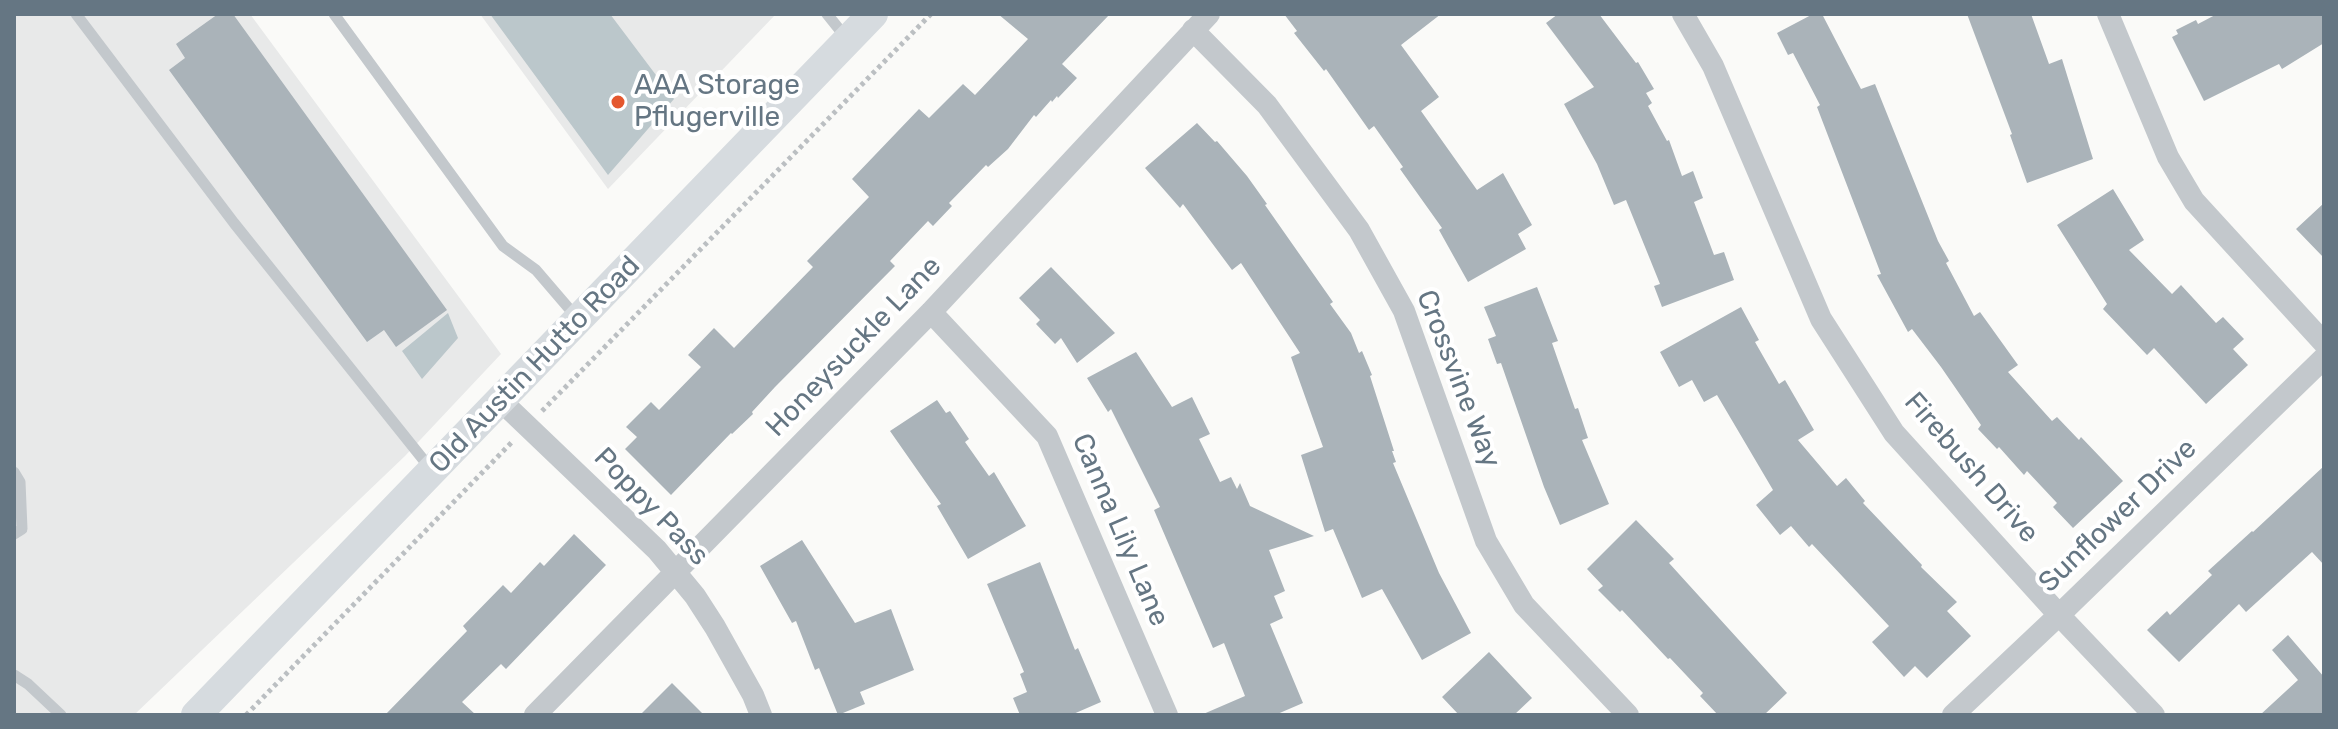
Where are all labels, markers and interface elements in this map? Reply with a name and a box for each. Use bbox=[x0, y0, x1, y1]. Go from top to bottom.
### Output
place label: AAA Storage Pflugerville bbox=[634, 69, 800, 135]
marker: AAA Storage Pflugerville bbox=[609, 93, 627, 111]
street label: Old Austin Hutto Road bbox=[423, 250, 647, 480]
street label: Honeysuckle Lane bbox=[759, 250, 949, 444]
street label: Crossvine Way bbox=[1409, 286, 1507, 472]
street label: Firebush Drive bbox=[1897, 386, 2045, 550]
street label: Canna Lily Lane bbox=[1064, 429, 1176, 631]
street label: Sunflower Drive bbox=[2032, 432, 2204, 600]
street label: Poppy Pass bbox=[587, 441, 715, 573]

